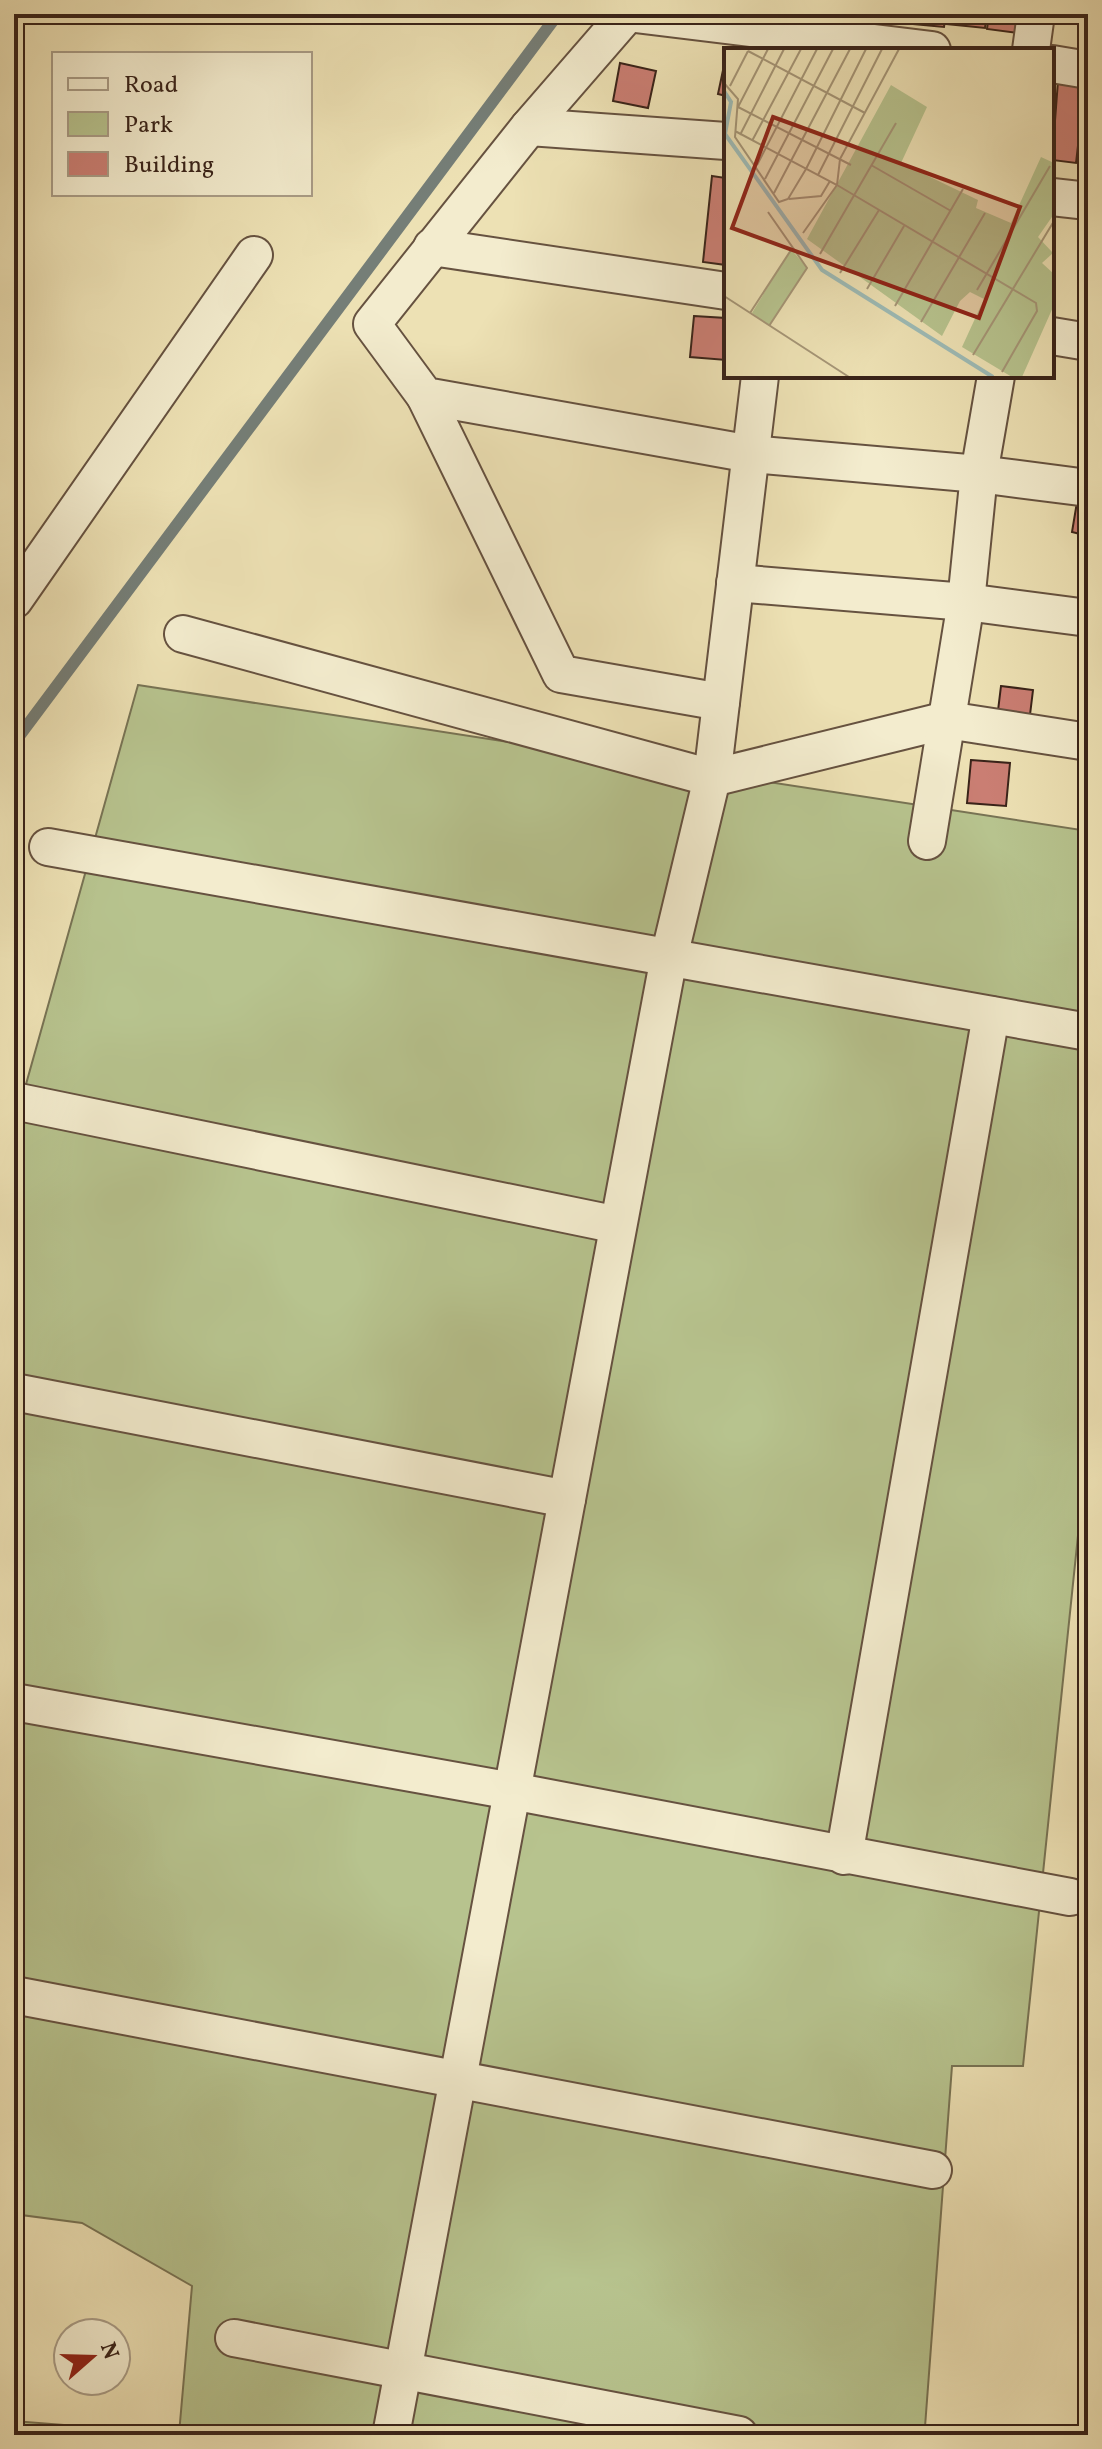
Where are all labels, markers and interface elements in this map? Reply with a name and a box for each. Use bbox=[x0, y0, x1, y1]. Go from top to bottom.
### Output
inset map bbox=[724, 48, 1054, 378]
legend bbox=[52, 52, 312, 196]
text: Road bbox=[124, 69, 178, 103]
text: Park bbox=[124, 109, 173, 143]
text: Building bbox=[124, 149, 214, 183]
north arrow bbox=[52, 2317, 132, 2397]
text: N bbox=[91, 2338, 126, 2364]

